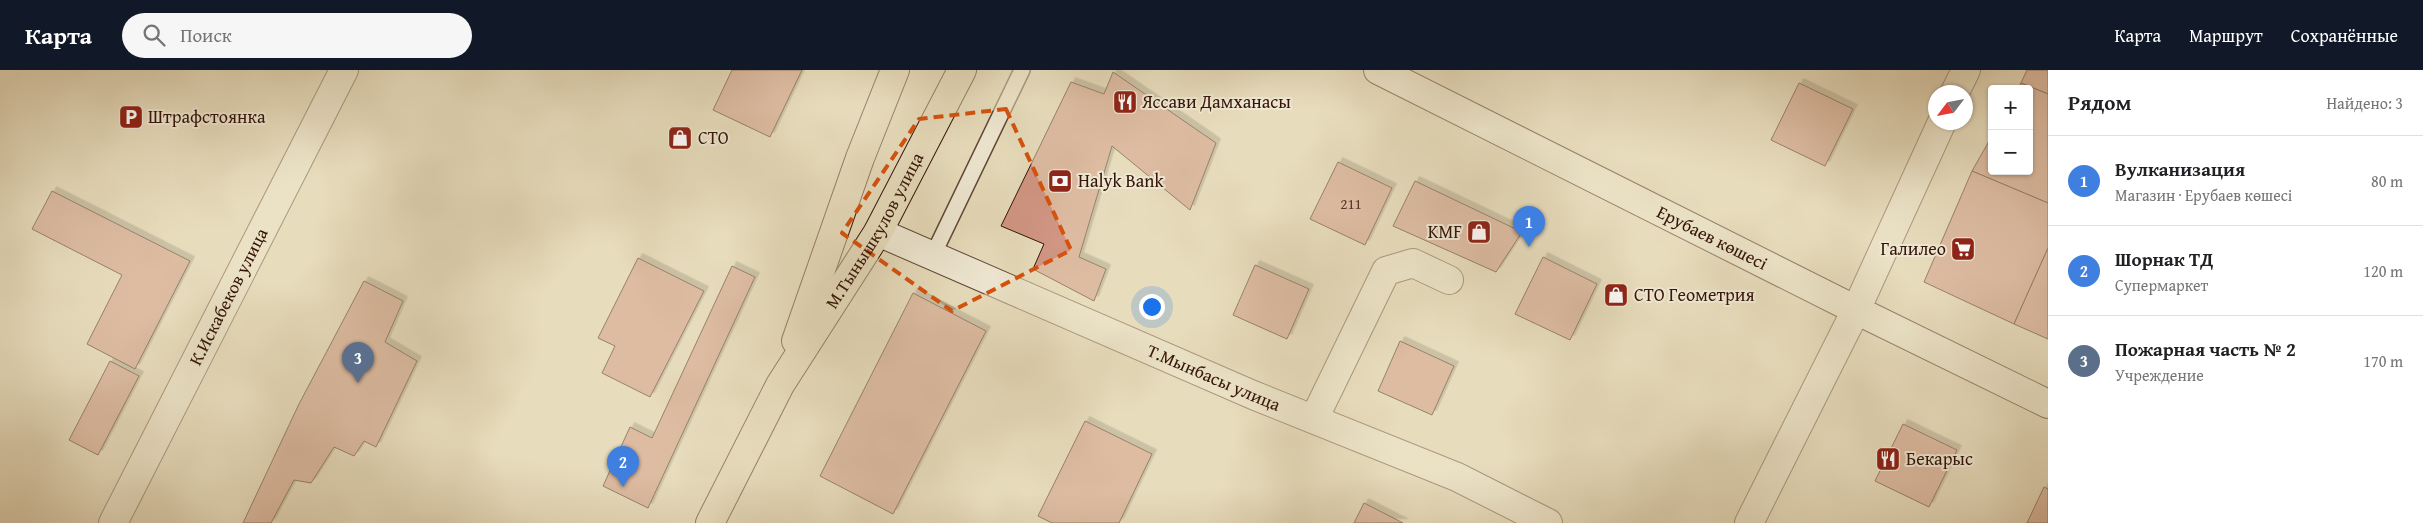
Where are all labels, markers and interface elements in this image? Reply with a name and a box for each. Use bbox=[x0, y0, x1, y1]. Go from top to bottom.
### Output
search box bbox=[122, 13, 472, 58]
text: Карта bbox=[25, 18, 92, 53]
icon: search bbox=[140, 21, 168, 49]
text: Поиск bbox=[180, 21, 232, 49]
text: Карта bbox=[2115, 22, 2161, 49]
text: Маршрут bbox=[2189, 22, 2263, 49]
text: Сохранённые bbox=[2291, 22, 2398, 49]
north arrow bbox=[1928, 85, 1973, 130]
map controls bbox=[1988, 85, 2033, 175]
button: + bbox=[1988, 85, 2033, 130]
text: Рядом bbox=[2068, 87, 2131, 118]
place label: Яссави Дамханасы bbox=[1141, 88, 1291, 115]
restaurant icon: Яссави Дамханасы bbox=[1112, 89, 1138, 115]
text: Найдено: 3 bbox=[2326, 91, 2403, 115]
place label: Штрафстоянка bbox=[148, 103, 266, 130]
parking icon: Штрафстоянка bbox=[118, 104, 144, 130]
place label: СТО bbox=[698, 124, 729, 151]
shop icon: СТО bbox=[667, 125, 693, 151]
button: − bbox=[1988, 130, 2033, 175]
street label: М.Тынышкулов улица bbox=[818, 147, 930, 314]
text: Вулканизация bbox=[2115, 155, 2245, 183]
place label: Halyk Bank bbox=[1078, 167, 1164, 194]
bank icon: Halyk Bank bbox=[1047, 168, 1073, 194]
text: 1 bbox=[2080, 169, 2088, 193]
text: 80 m bbox=[2371, 169, 2403, 193]
text: Магазин · Ерубаев көшесі bbox=[2115, 183, 2292, 207]
house number: 211 bbox=[1340, 193, 1362, 214]
street label: Ерубаев көшесі bbox=[1652, 198, 1772, 277]
pin: 1 bbox=[1513, 206, 1545, 247]
place label: KMF bbox=[1428, 218, 1462, 245]
shop icon: KMF bbox=[1466, 219, 1492, 245]
street label: К.Искабеков улица bbox=[182, 223, 275, 370]
place label: Галилео bbox=[1881, 235, 1946, 262]
supermarket icon: Галилео bbox=[1950, 236, 1976, 262]
text: Шорнак ТД bbox=[2115, 245, 2213, 273]
text: 2 bbox=[2080, 259, 2088, 283]
text: 120 m bbox=[2363, 259, 2403, 283]
text: Супермаркет bbox=[2115, 273, 2208, 297]
place label: СТО Геометрия bbox=[1634, 281, 1755, 308]
shop icon: СТО Геометрия bbox=[1603, 282, 1629, 308]
your location bbox=[1139, 294, 1165, 320]
text: Пожарная часть № 2 bbox=[2115, 335, 2296, 363]
street label: Т.Мынбасы улица bbox=[1143, 337, 1285, 418]
pin: 3 bbox=[342, 342, 374, 383]
text: 3 bbox=[2080, 349, 2088, 373]
text: 170 m bbox=[2363, 349, 2403, 373]
text: Учреждение bbox=[2115, 363, 2204, 387]
place label: Бекарыс bbox=[1906, 445, 1973, 472]
pin: 2 bbox=[607, 446, 639, 487]
restaurant icon: Бекарыс bbox=[1875, 446, 1901, 472]

